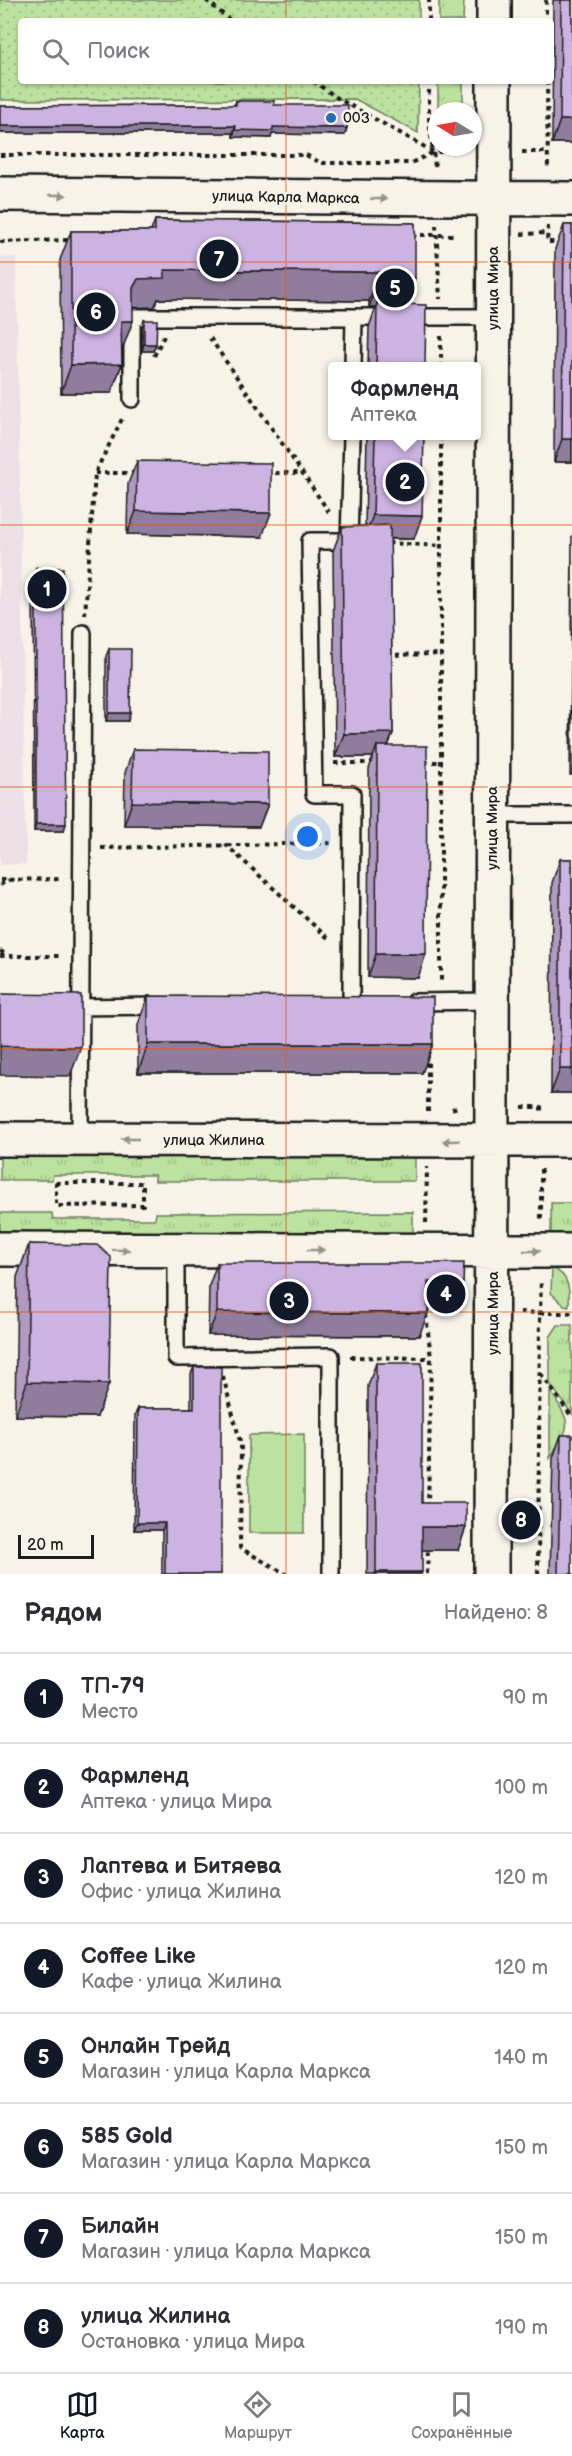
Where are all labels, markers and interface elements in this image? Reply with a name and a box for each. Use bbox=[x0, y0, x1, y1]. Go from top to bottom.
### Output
search box bbox=[18, 18, 554, 84]
icon: search bbox=[39, 35, 72, 68]
text: Поиск bbox=[87, 38, 150, 65]
north arrow bbox=[428, 102, 482, 156]
place label: 003 bbox=[343, 109, 370, 128]
marker: 003 bbox=[324, 111, 338, 125]
street label: улица Карла Маркса bbox=[212, 187, 360, 208]
one-way arrow bbox=[49, 190, 68, 200]
one-way arrow bbox=[370, 194, 389, 203]
pin: 7 bbox=[200, 236, 238, 282]
street label: улица Мира bbox=[484, 246, 503, 330]
pin: 5 bbox=[376, 266, 414, 310]
pin: 6 bbox=[76, 290, 116, 334]
popup bbox=[328, 362, 481, 440]
text: Фармленд bbox=[351, 376, 458, 403]
text: Аптека bbox=[351, 403, 417, 427]
pin: 2 bbox=[386, 460, 424, 504]
pin: 1 bbox=[28, 566, 66, 612]
street label: улица Мира bbox=[483, 786, 502, 870]
your location bbox=[293, 822, 322, 851]
street label: улица Жилина bbox=[163, 1131, 265, 1150]
one-way arrow bbox=[120, 1134, 139, 1144]
one-way arrow bbox=[441, 1136, 460, 1145]
one-way arrow bbox=[307, 1245, 326, 1255]
one-way arrow bbox=[112, 1246, 131, 1255]
one-way arrow bbox=[523, 1246, 542, 1256]
street label: улица Мира bbox=[484, 1271, 503, 1355]
pin: 4 bbox=[426, 1272, 466, 1316]
pin: 3 bbox=[270, 1278, 308, 1324]
pin: 8 bbox=[502, 1498, 540, 1543]
scale bar bbox=[18, 1532, 94, 1560]
text: 20 m bbox=[27, 1536, 63, 1555]
text: Рядом bbox=[24, 1598, 102, 1629]
text: Найдено: 8 bbox=[444, 1601, 548, 1625]
text: ТП-79 bbox=[81, 1673, 145, 1700]
text: 1 bbox=[39, 1686, 48, 1710]
text: 90 m bbox=[503, 1686, 548, 1710]
text: Место bbox=[81, 1700, 138, 1724]
text: Фармленд bbox=[81, 1763, 189, 1790]
text: 2 bbox=[38, 1776, 49, 1800]
text: 100 m bbox=[495, 1776, 548, 1800]
text: Аптека · улица Мира bbox=[81, 1790, 272, 1814]
text: Лаптева и Битяева bbox=[81, 1853, 281, 1880]
text: 3 bbox=[38, 1866, 49, 1890]
text: 120 m bbox=[495, 1866, 548, 1890]
text: Офис · улица Жилина bbox=[81, 1880, 281, 1904]
text: Coffee Like bbox=[81, 1943, 196, 1970]
text: 4 bbox=[38, 1956, 49, 1980]
text: 120 m bbox=[495, 1956, 548, 1980]
text: Кафе · улица Жилина bbox=[81, 1970, 282, 1994]
text: Онлайн Трейд bbox=[81, 2033, 230, 2060]
text: 5 bbox=[38, 2046, 49, 2070]
text: 140 m bbox=[494, 2046, 548, 2070]
text: Магазин · улица Карла Маркса bbox=[81, 2060, 371, 2084]
text: 585 Gold bbox=[81, 2123, 173, 2150]
text: 6 bbox=[37, 2136, 50, 2160]
text: 150 m bbox=[495, 2136, 548, 2160]
text: Магазин · улица Карла Маркса bbox=[81, 2150, 371, 2174]
text: Билайн bbox=[81, 2213, 159, 2240]
text: 7 bbox=[38, 2226, 49, 2250]
text: 150 m bbox=[495, 2226, 548, 2250]
text: Магазин · улица Карла Маркса bbox=[81, 2240, 371, 2264]
text: улица Жилина bbox=[81, 2303, 230, 2330]
text: 8 bbox=[37, 2316, 50, 2340]
text: 190 m bbox=[495, 2316, 548, 2340]
text: Остановка · улица Мира bbox=[81, 2330, 305, 2354]
tab: Карта bbox=[60, 2388, 105, 2443]
tab: Маршрут bbox=[224, 2388, 292, 2443]
tab: Сохранённые bbox=[411, 2388, 512, 2443]

